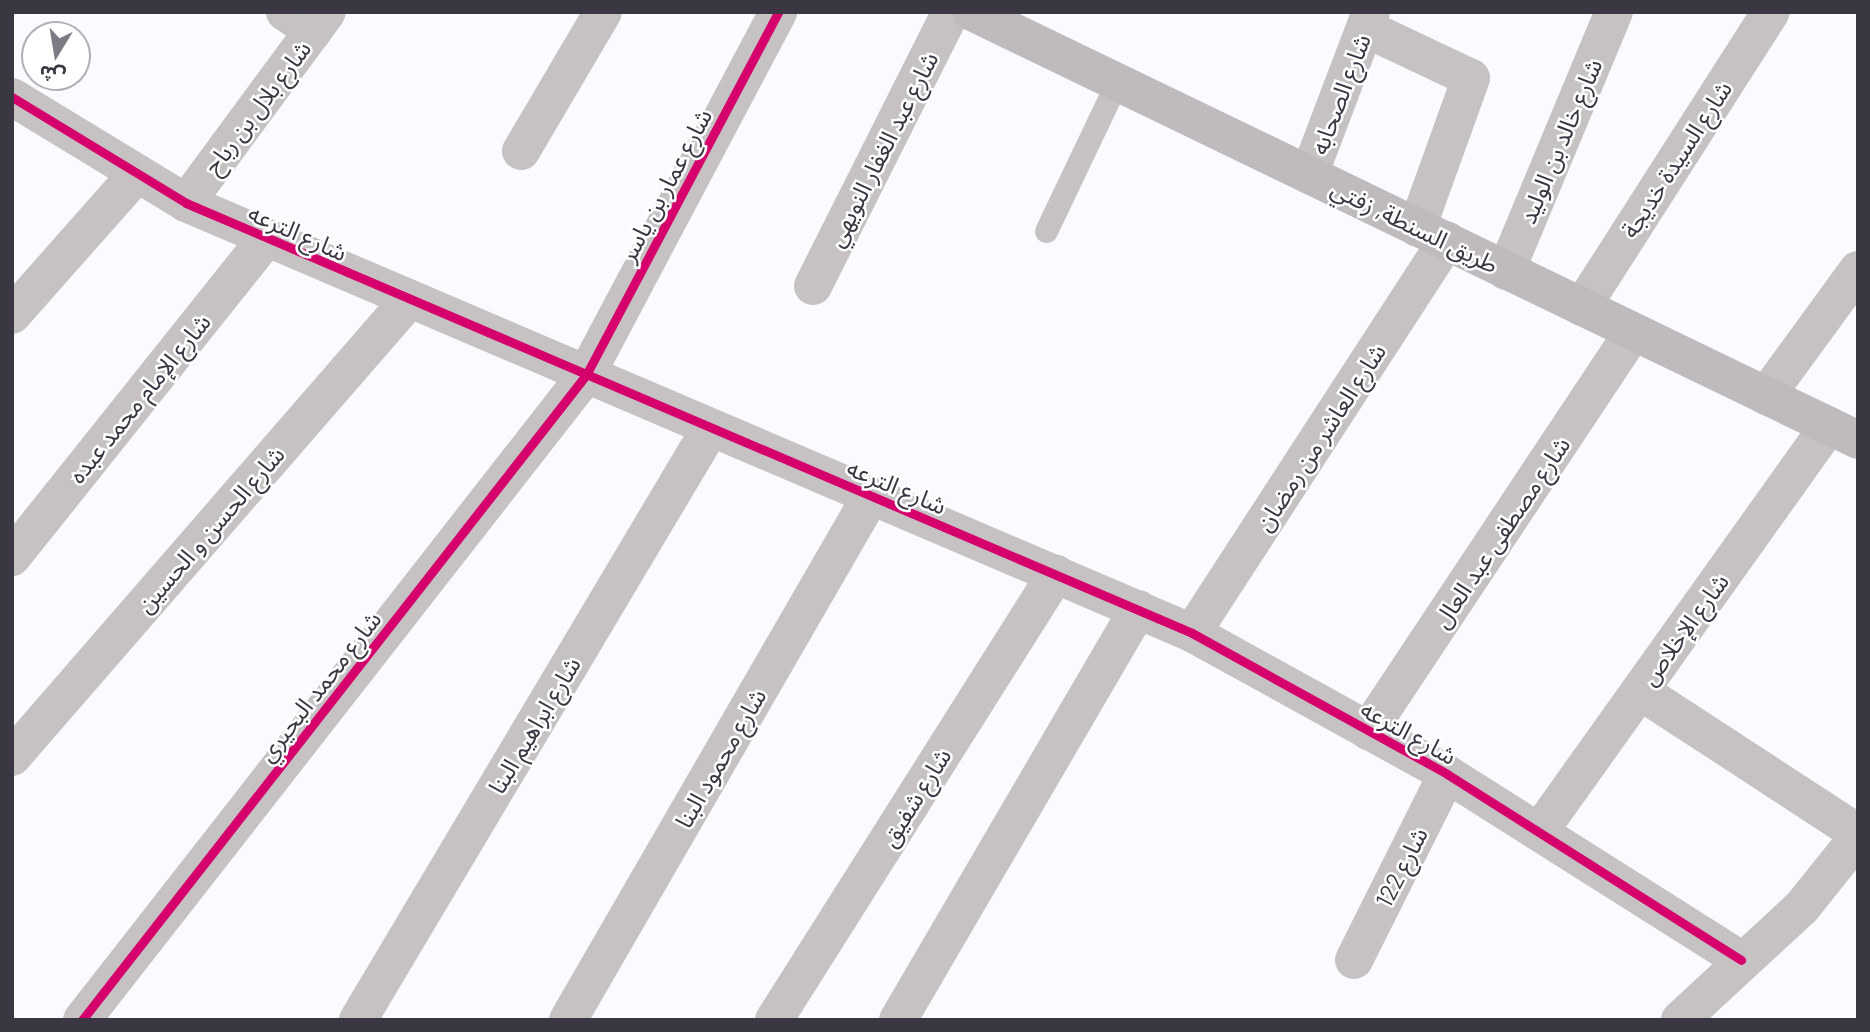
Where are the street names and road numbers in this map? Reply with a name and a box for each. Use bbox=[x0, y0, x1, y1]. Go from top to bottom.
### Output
street label: شارع الصحابه bbox=[1304, 30, 1376, 158]
street label: شارع بلال بن رباح bbox=[197, 35, 317, 179]
street label: شارع عبد الغفار النويهي bbox=[820, 47, 944, 251]
street label: شارع خالد بن الوليد bbox=[1512, 54, 1608, 228]
street label: شارع السيدة خديجة bbox=[1615, 75, 1737, 243]
street label: شارع عمار بن ياسر bbox=[613, 103, 717, 267]
street label: طريق السنطة, زفتي bbox=[1327, 173, 1503, 279]
street label: شارع الترعه bbox=[244, 197, 352, 267]
street label: شارع الإمام محمد عبده bbox=[62, 308, 216, 488]
street label: شارع العاشر من رمضان bbox=[1249, 338, 1391, 536]
street label: شارع مصطفى عبد العال bbox=[1426, 431, 1576, 633]
street label: شارع الحسن و الحسين bbox=[130, 440, 290, 618]
street label: شارع الترعه bbox=[843, 452, 951, 520]
street label: شارع الإخلاص bbox=[1634, 568, 1734, 690]
street label: شارع محمد البحيري bbox=[251, 605, 387, 767]
street label: شارع ابراهيم البنا bbox=[482, 651, 586, 799]
street label: شارع محمود البنا bbox=[668, 683, 772, 833]
street label: شارع الترعه bbox=[1356, 694, 1462, 770]
street label: شارع شفيق bbox=[873, 742, 957, 852]
street label: شارع 122 bbox=[1369, 822, 1433, 912]

